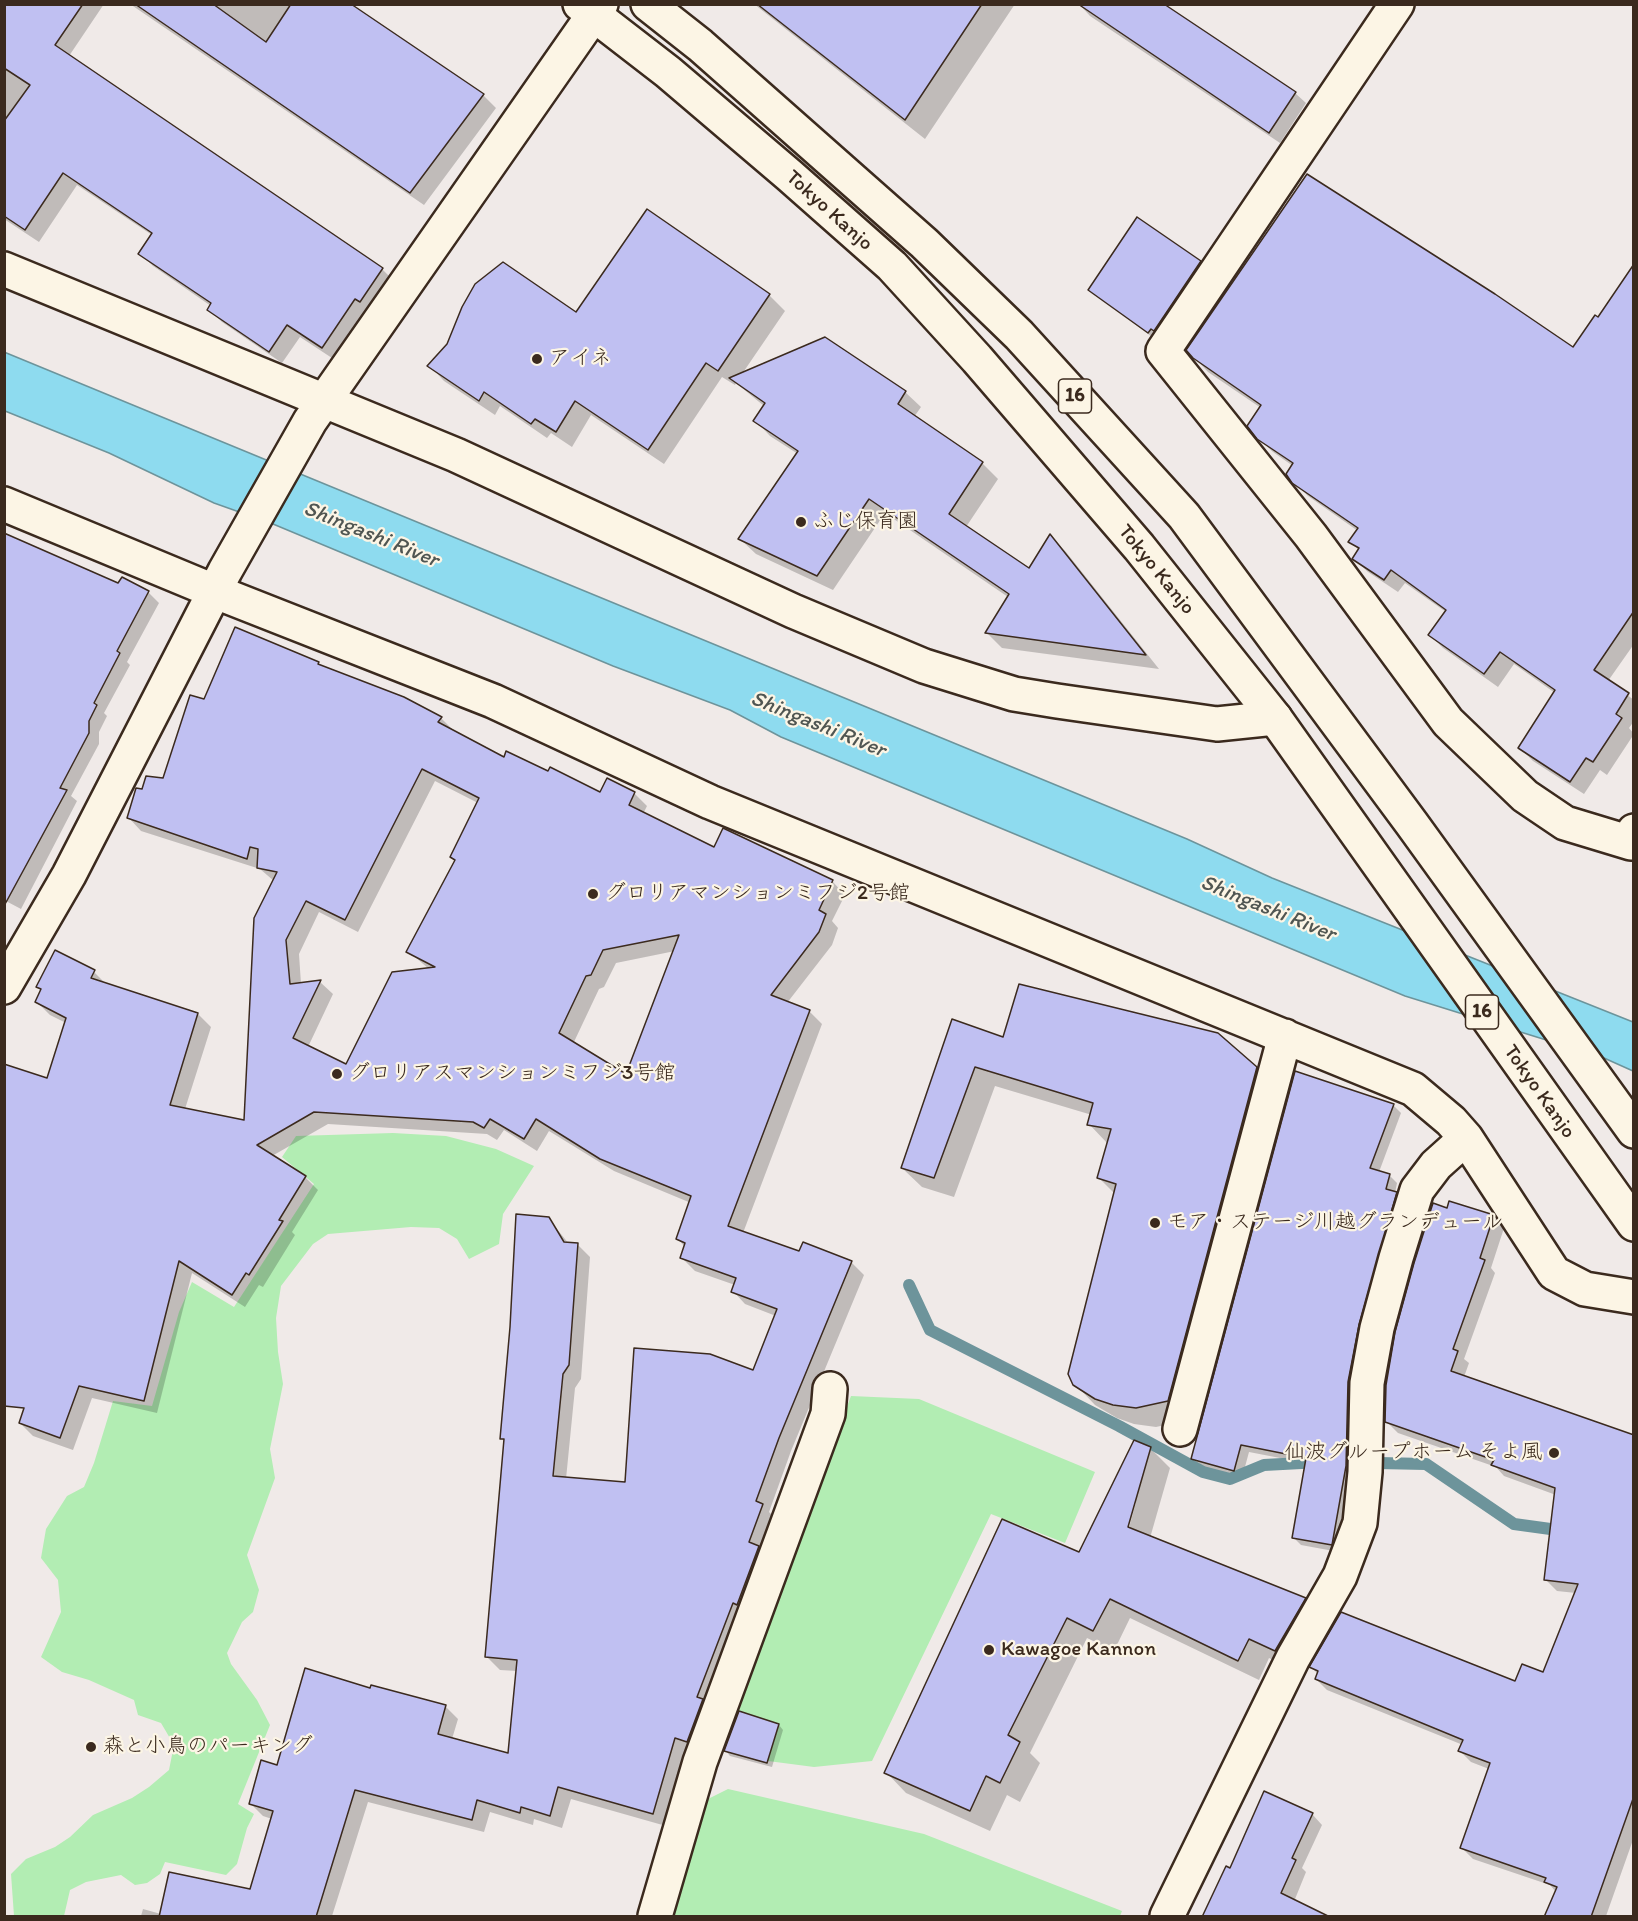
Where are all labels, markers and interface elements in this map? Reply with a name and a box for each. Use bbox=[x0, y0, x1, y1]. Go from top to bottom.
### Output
street label: Tokyo Kanjo bbox=[780, 165, 878, 257]
place label: アイネ bbox=[549, 346, 612, 372]
marker: アイネ bbox=[530, 352, 544, 366]
road number: 16 bbox=[1058, 379, 1092, 413]
water label: Shingashi River bbox=[300, 496, 442, 574]
place label: ふじ保育園 bbox=[813, 509, 918, 535]
marker: ふじ保育園 bbox=[794, 515, 808, 529]
street label: Tokyo Kanjo bbox=[1112, 520, 1200, 620]
water label: Shingashi River bbox=[747, 686, 889, 764]
water label: Shingashi River bbox=[1197, 870, 1339, 948]
place label: グロリアマンションミフジ2号館 bbox=[605, 881, 910, 907]
marker: グロリアマンションミフジ2号館 bbox=[586, 887, 600, 901]
road number: 16 bbox=[1466, 995, 1498, 1029]
street label: Tokyo Kanjo bbox=[1498, 1040, 1580, 1144]
place label: グロリアスマンションミフジ3号館 bbox=[349, 1061, 675, 1087]
marker: グロリアスマンションミフジ3号館 bbox=[330, 1067, 344, 1081]
place label: モア・ステージ川越グランデュール bbox=[1167, 1210, 1503, 1236]
marker: モア・ステージ川越グランデュール bbox=[1148, 1216, 1162, 1230]
place label: 仙波グループホーム そよ風 bbox=[1284, 1440, 1542, 1466]
marker: 仙波グループホーム そよ風 bbox=[1547, 1446, 1561, 1460]
place label: Kawagoe Kannon bbox=[1001, 1637, 1156, 1663]
marker: Kawagoe Kannon bbox=[982, 1643, 996, 1657]
place label: 森と小鳥のパーキング bbox=[103, 1734, 313, 1760]
marker: 森と小鳥のパーキング bbox=[84, 1740, 98, 1754]

